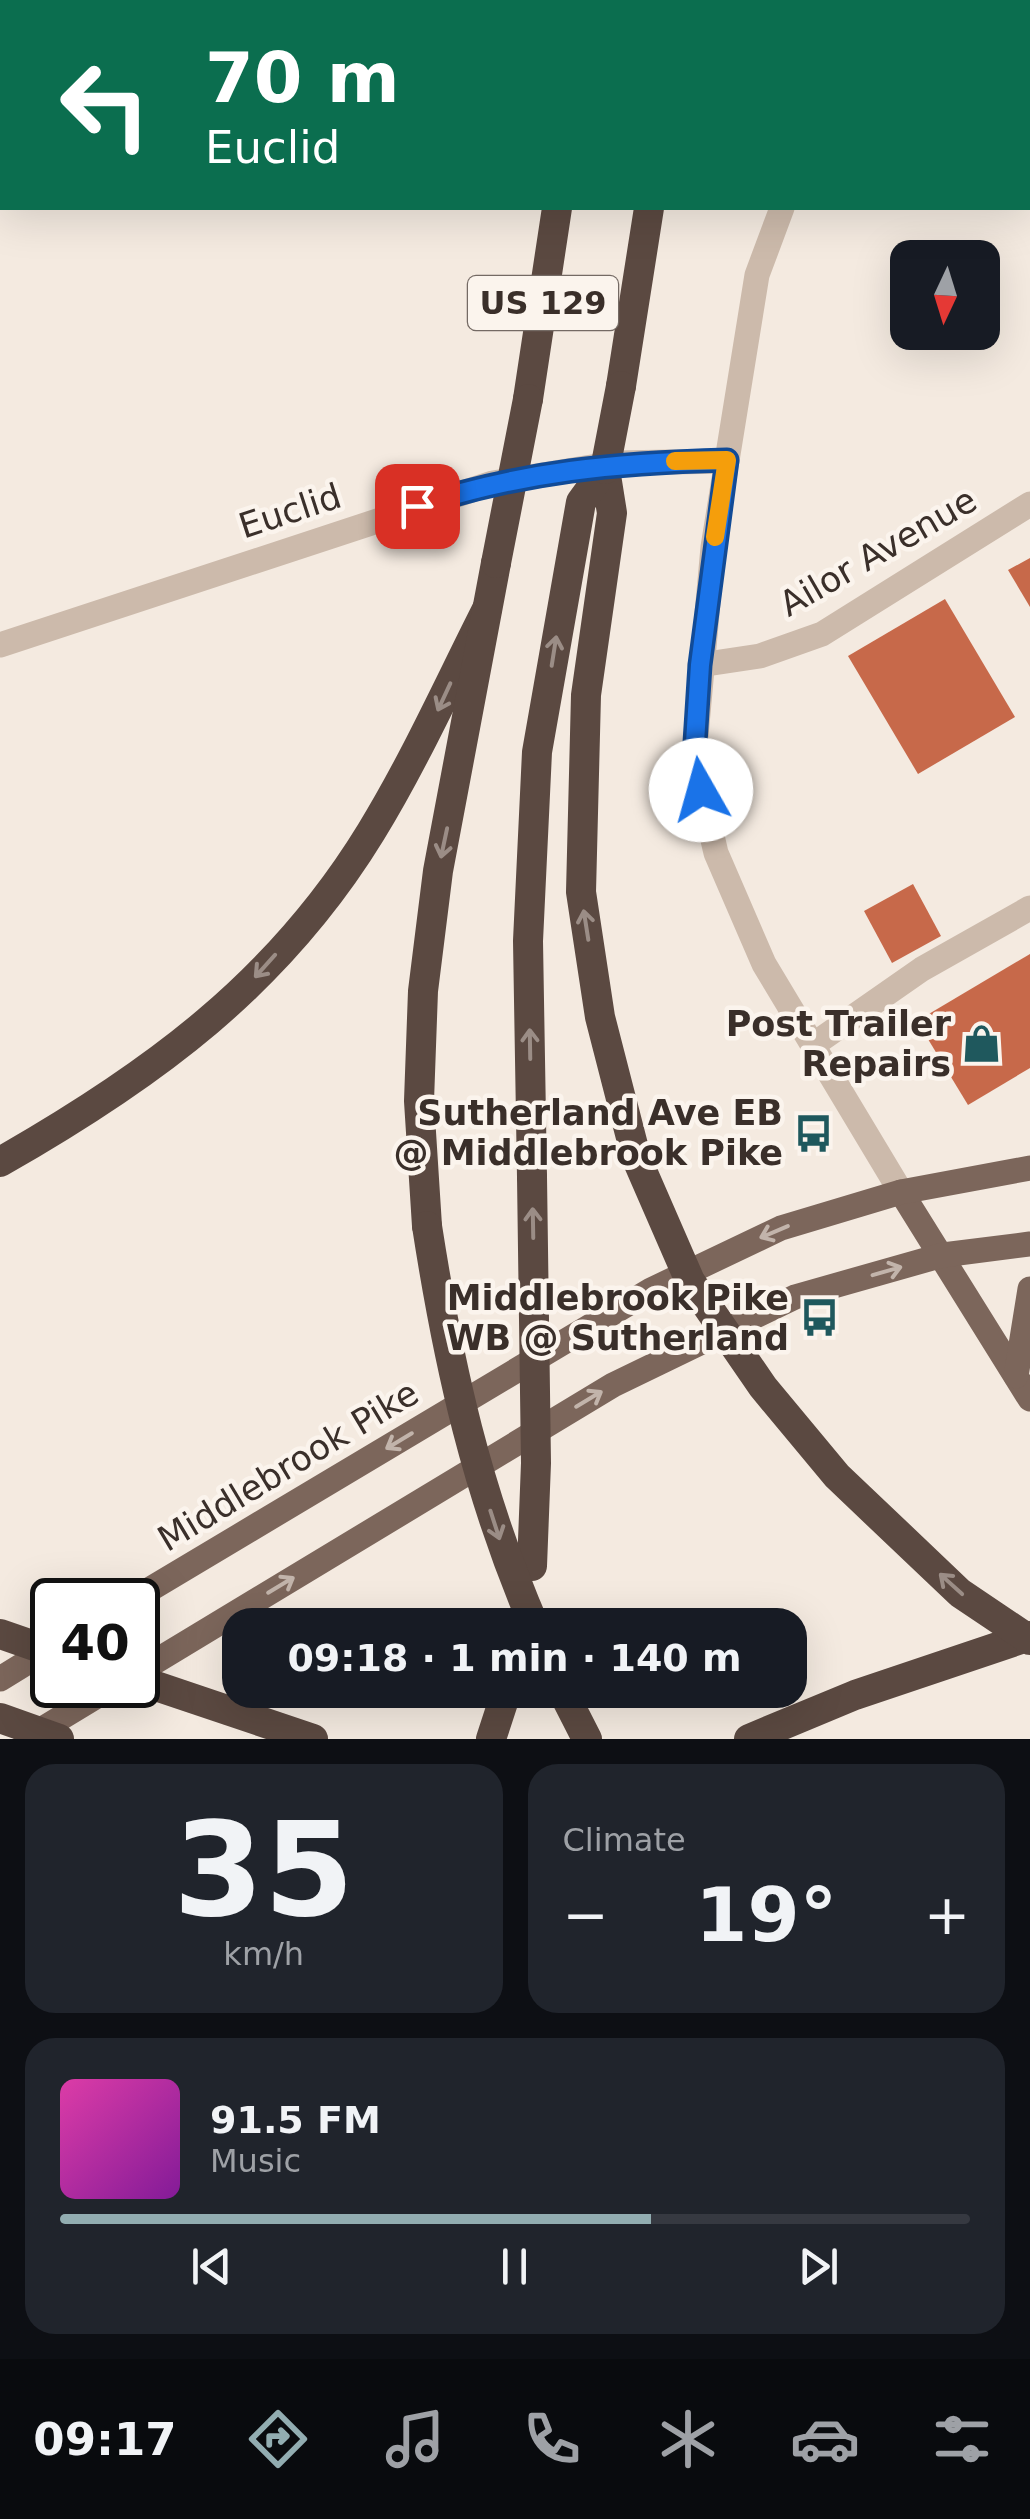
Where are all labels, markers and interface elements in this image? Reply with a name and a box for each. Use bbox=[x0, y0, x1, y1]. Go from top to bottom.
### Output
text: 70 m bbox=[205, 37, 400, 119]
icon: left bbox=[40, 40, 170, 170]
text: Euclid bbox=[205, 121, 340, 174]
north arrow bbox=[890, 240, 1000, 350]
map controls bbox=[890, 240, 1000, 350]
road number: US 129 bbox=[468, 276, 618, 330]
pin bbox=[375, 464, 460, 549]
street label: Euclid bbox=[234, 476, 346, 546]
icon: arrive bbox=[390, 479, 445, 534]
street label: Ailor Avenue bbox=[773, 480, 983, 624]
one-way arrow bbox=[545, 635, 564, 668]
one-way arrow bbox=[433, 681, 452, 711]
position arrow bbox=[649, 738, 753, 842]
one-way arrow bbox=[434, 826, 452, 858]
one-way arrow bbox=[577, 909, 595, 942]
one-way arrow bbox=[254, 953, 277, 978]
place label: Post Trailer Repairs bbox=[726, 1004, 952, 1084]
shop icon: Post Trailer Repairs bbox=[960, 1023, 1002, 1065]
one-way arrow bbox=[520, 1029, 539, 1061]
place label: Sutherland Ave EB @ Middlebrook Pike bbox=[394, 1093, 783, 1173]
bus stop icon: Sutherland Ave EB @ Middlebrook Pike bbox=[792, 1112, 834, 1154]
one-way arrow bbox=[523, 1208, 542, 1240]
one-way arrow bbox=[760, 1224, 790, 1242]
one-way arrow bbox=[870, 1261, 902, 1279]
place label: Middlebrook Pike WB @ Sutherland bbox=[446, 1278, 789, 1358]
bus stop icon: Middlebrook Pike WB @ Sutherland bbox=[798, 1297, 840, 1339]
street label: Middlebrook Pike bbox=[151, 1373, 425, 1559]
one-way arrow bbox=[574, 1389, 603, 1409]
one-way arrow bbox=[385, 1431, 414, 1451]
one-way arrow bbox=[487, 1509, 505, 1541]
one-way arrow bbox=[939, 1572, 964, 1595]
one-way arrow bbox=[266, 1575, 295, 1595]
speed limit sign: 40 bbox=[30, 1578, 160, 1708]
text: 09:18 · 1 min · 140 m bbox=[287, 1636, 742, 1680]
text: 35 bbox=[173, 1794, 354, 1946]
text: Climate bbox=[563, 1821, 686, 1859]
text: 19° bbox=[695, 1871, 837, 1959]
text: − bbox=[563, 1883, 609, 1947]
text: + bbox=[924, 1883, 970, 1947]
text: km/h bbox=[223, 1935, 304, 1973]
text: 91.5 FM bbox=[210, 2098, 381, 2142]
text: Music bbox=[210, 2142, 301, 2180]
icon: previous bbox=[184, 2239, 239, 2294]
icon: pause bbox=[487, 2239, 542, 2294]
icon: next bbox=[791, 2239, 846, 2294]
icon: directions bbox=[243, 2404, 313, 2474]
icon: music bbox=[380, 2404, 450, 2474]
icon: phone bbox=[517, 2404, 587, 2474]
icon: climate bbox=[653, 2404, 723, 2474]
icon: car bbox=[790, 2404, 860, 2474]
icon: filters bbox=[927, 2404, 997, 2474]
text: 09:17 bbox=[33, 2413, 177, 2466]

